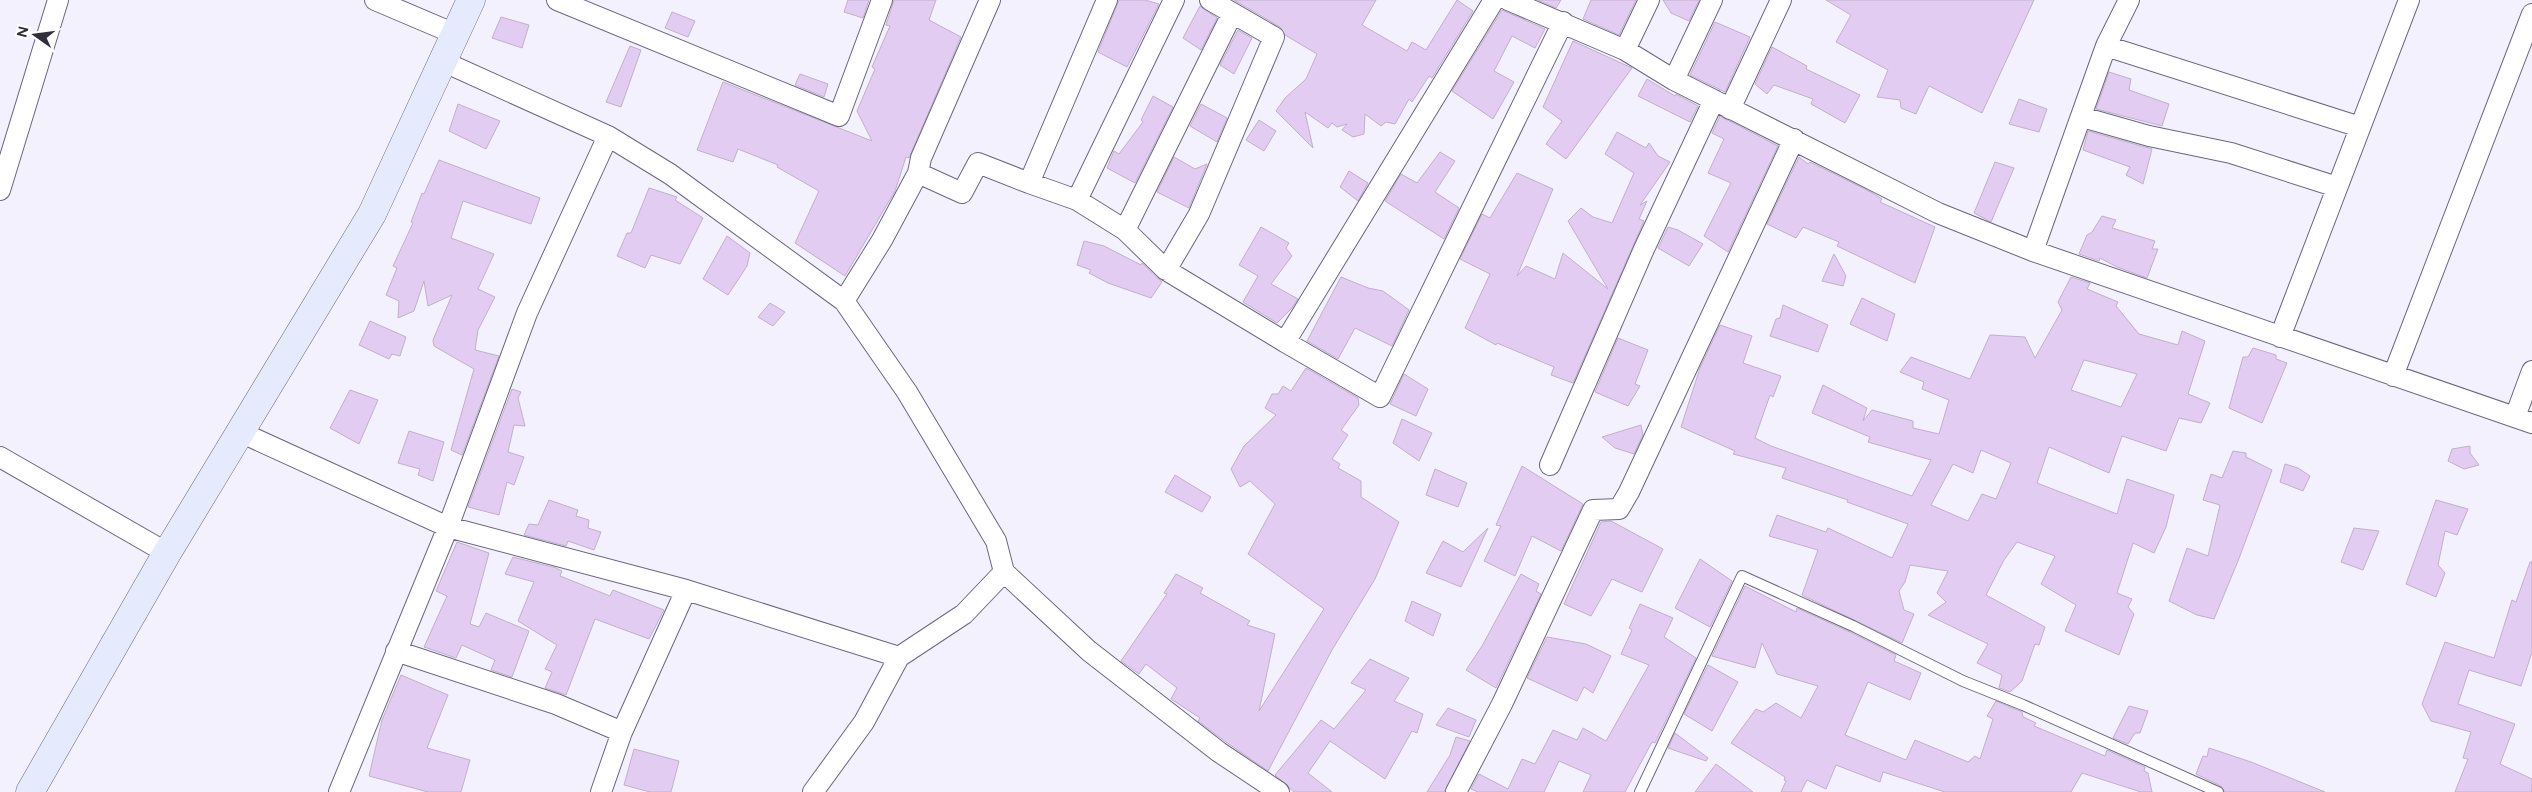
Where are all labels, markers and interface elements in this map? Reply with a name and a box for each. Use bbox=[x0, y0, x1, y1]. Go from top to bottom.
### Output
north arrow bbox=[10, 10, 60, 60]
text: N bbox=[13, 25, 32, 39]

